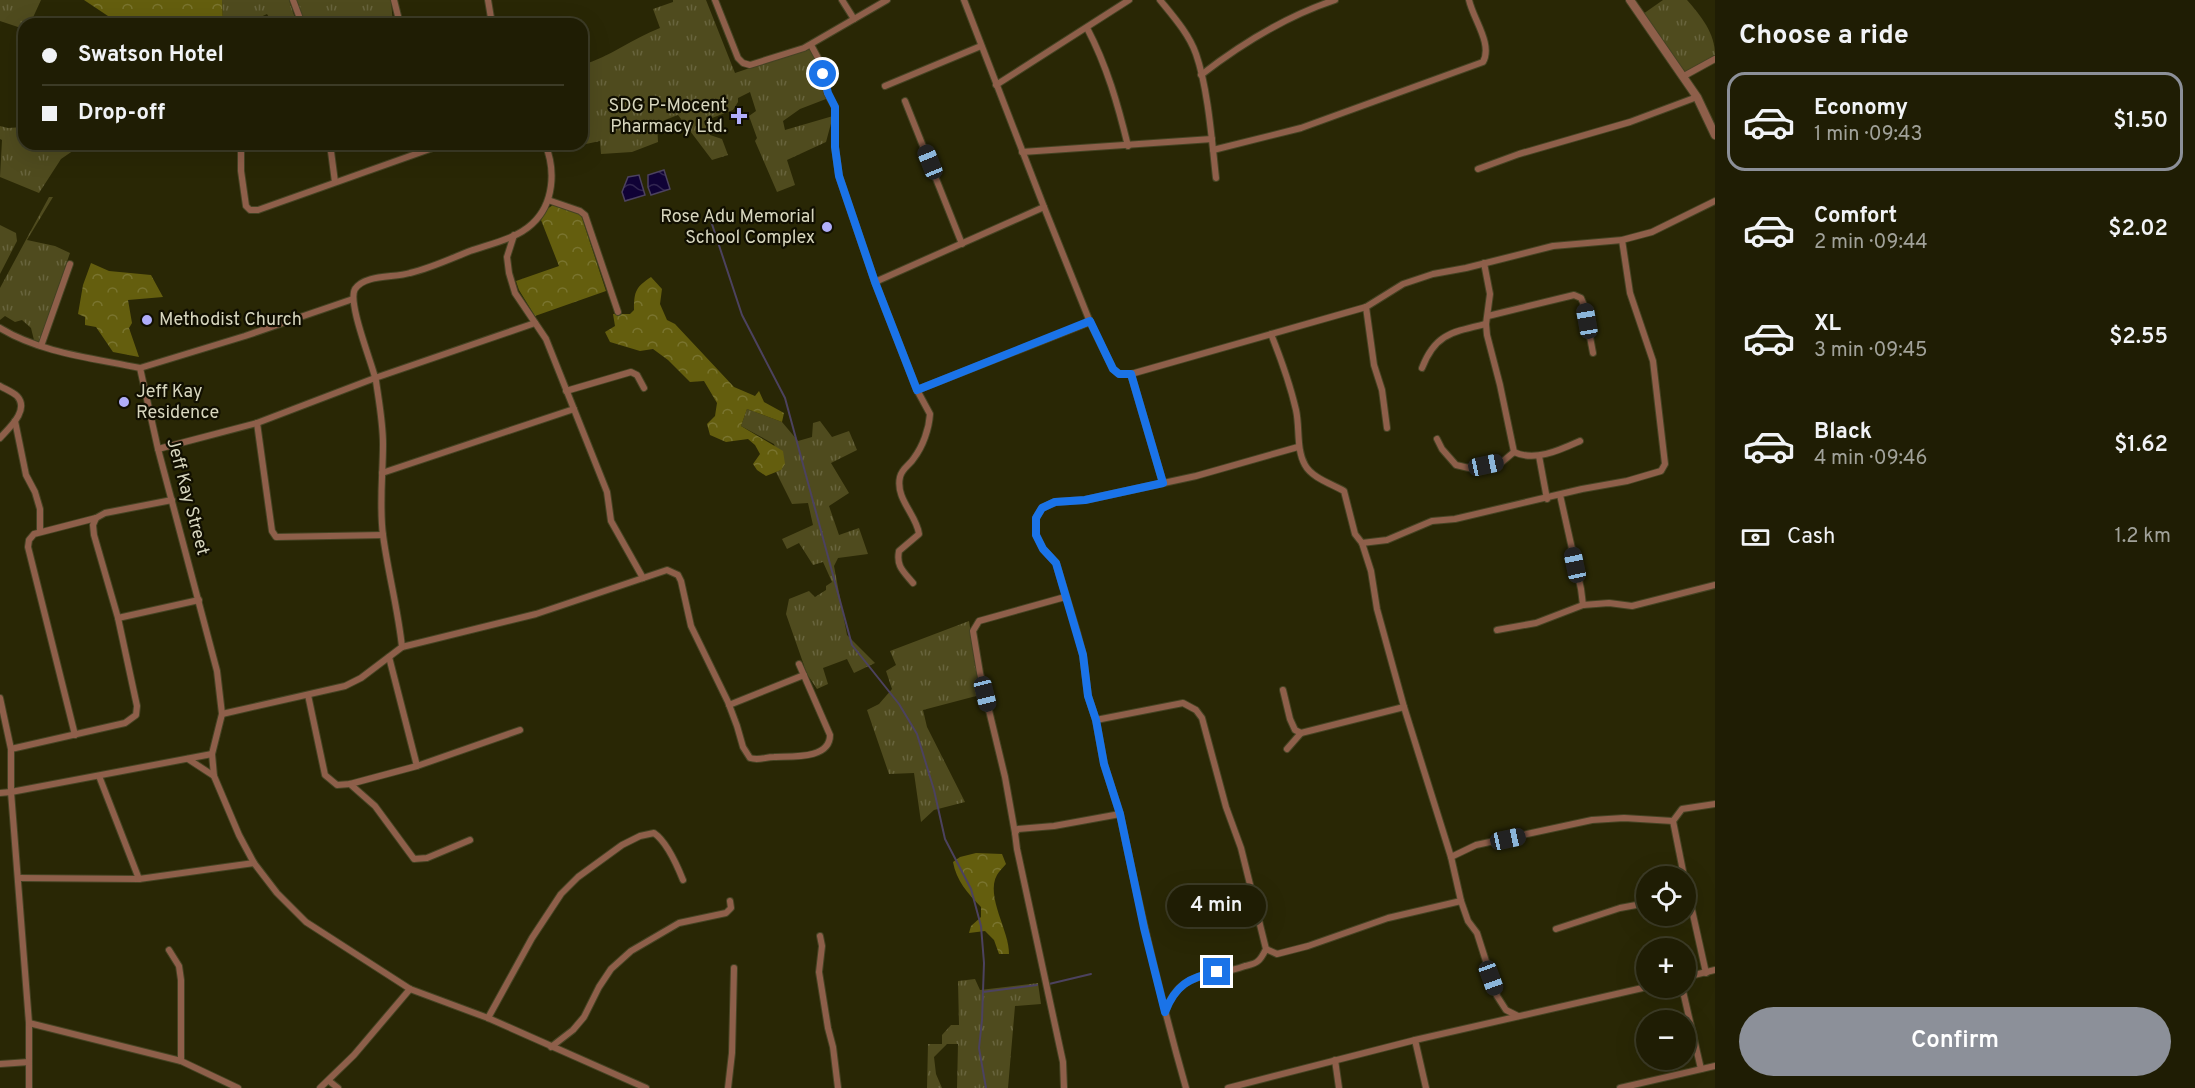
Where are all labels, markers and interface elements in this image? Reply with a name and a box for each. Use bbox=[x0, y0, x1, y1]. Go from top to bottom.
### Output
text: Choose a ride bbox=[1739, 19, 1909, 53]
text: Swatson Hotel bbox=[78, 42, 224, 69]
route start bbox=[809, 60, 836, 87]
place label: SDG P-Mocent Pharmacy Ltd. bbox=[608, 95, 727, 139]
icon: car bbox=[1742, 95, 1796, 149]
text: Economy bbox=[1814, 95, 1908, 122]
text: Drop-off bbox=[78, 100, 165, 127]
text: $1.50 bbox=[2113, 108, 2168, 135]
marker: SDG P-Mocent Pharmacy Ltd. bbox=[732, 109, 746, 123]
text: 1 min · 09:43 bbox=[1814, 122, 1923, 148]
car bbox=[915, 142, 945, 182]
icon: car bbox=[1742, 203, 1796, 257]
text: Comfort bbox=[1814, 203, 1897, 230]
place label: Rose Adu Memorial School Complex bbox=[660, 206, 815, 250]
text: $2.02 bbox=[2108, 216, 2168, 243]
marker: Rose Adu Memorial School Complex bbox=[820, 220, 834, 234]
text: 2 min · 09:44 bbox=[1814, 230, 1928, 256]
car bbox=[1575, 302, 1599, 340]
place label: Methodist Church bbox=[159, 309, 302, 332]
icon: car bbox=[1742, 311, 1796, 365]
text: XL bbox=[1814, 311, 1841, 338]
marker: Methodist Church bbox=[140, 313, 154, 327]
text: $2.55 bbox=[2109, 324, 2168, 351]
text: 3 min · 09:45 bbox=[1814, 338, 1928, 364]
place label: Jeff Kay Residence bbox=[136, 381, 219, 425]
marker: Jeff Kay Residence bbox=[117, 395, 131, 409]
icon: car bbox=[1742, 419, 1796, 473]
text: Black bbox=[1814, 419, 1872, 446]
text: $1.62 bbox=[2114, 432, 2168, 459]
street label: Jeff Kay Street bbox=[160, 436, 214, 558]
text: 4 min · 09:46 bbox=[1814, 446, 1927, 472]
car bbox=[1467, 452, 1505, 478]
icon: cash bbox=[1739, 521, 1772, 554]
text: Cash bbox=[1787, 524, 1836, 551]
text: 1.2 km bbox=[2115, 524, 2171, 550]
car bbox=[1562, 546, 1588, 584]
car bbox=[972, 674, 998, 714]
car bbox=[1489, 826, 1527, 852]
map controls bbox=[1636, 866, 1696, 1070]
button: locate bbox=[1636, 866, 1696, 926]
callout: 4 min bbox=[1168, 885, 1266, 927]
text: 4 min bbox=[1190, 893, 1243, 919]
button: + bbox=[1636, 938, 1696, 998]
route end bbox=[1203, 958, 1230, 985]
car bbox=[1476, 958, 1506, 998]
button: Confirm bbox=[1739, 1007, 2171, 1076]
button: − bbox=[1636, 1010, 1696, 1070]

